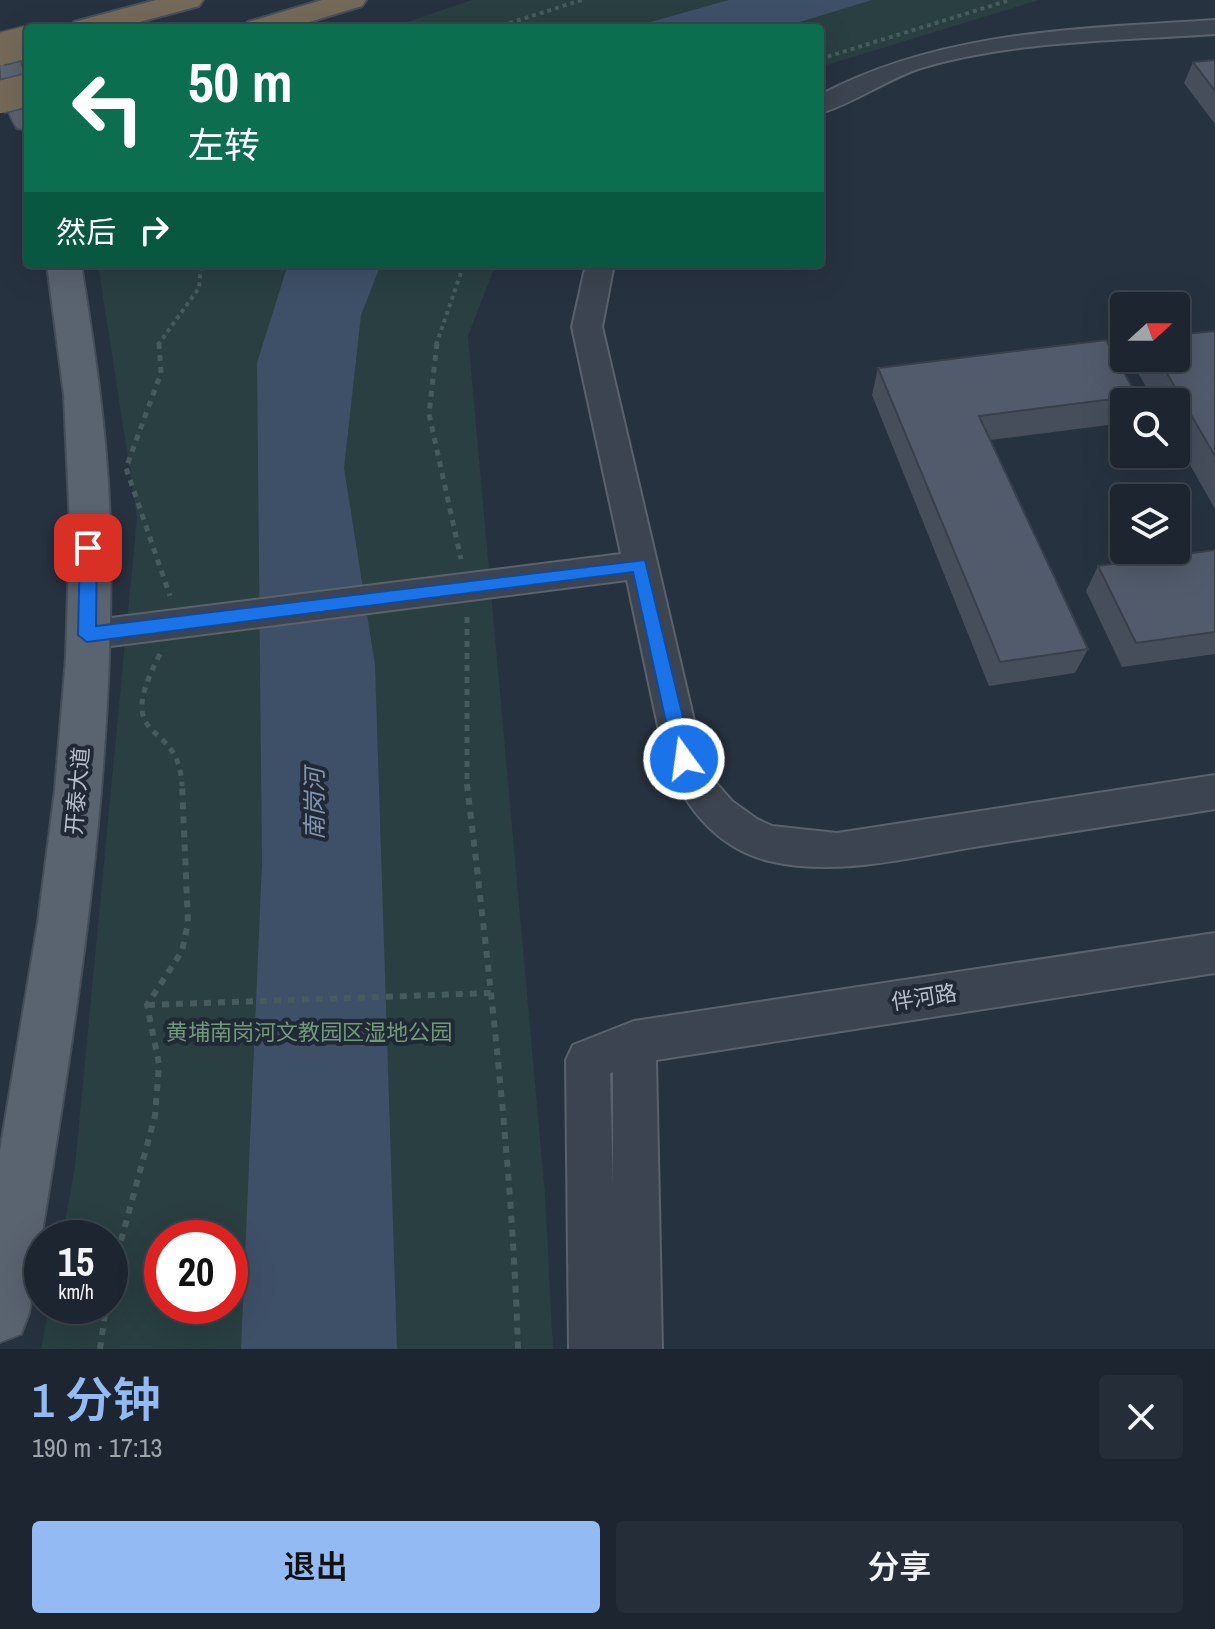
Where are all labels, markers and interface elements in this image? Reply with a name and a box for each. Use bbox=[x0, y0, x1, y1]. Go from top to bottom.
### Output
text: 50 m bbox=[188, 44, 293, 119]
icon: left bbox=[56, 56, 160, 160]
text: 左转 bbox=[188, 121, 260, 169]
icon: right bbox=[132, 208, 176, 252]
text: 然后 bbox=[56, 212, 116, 252]
north arrow bbox=[1110, 292, 1190, 372]
map controls bbox=[1110, 292, 1190, 564]
button: search bbox=[1110, 388, 1190, 468]
button: layers bbox=[1110, 484, 1190, 564]
pin bbox=[54, 514, 122, 582]
icon: arrive bbox=[66, 526, 110, 570]
position arrow bbox=[642, 717, 726, 801]
street label: 开泰大道 bbox=[58, 746, 96, 836]
water label: 南岗河 bbox=[298, 764, 330, 840]
street label: 伴河路 bbox=[889, 977, 959, 1017]
park label: 黄埔南岗河文教园区湿地公园 bbox=[166, 1017, 452, 1047]
speed limit sign: 20 bbox=[144, 1220, 248, 1324]
text: 15 bbox=[58, 1235, 94, 1288]
text: km/h bbox=[58, 1278, 94, 1305]
text: 1 分钟 bbox=[32, 1367, 161, 1432]
button: close bbox=[1099, 1375, 1183, 1459]
text: 190 m · 17:13 bbox=[32, 1430, 162, 1465]
button: 退出 bbox=[32, 1521, 600, 1613]
button: 分享 bbox=[616, 1521, 1183, 1613]

